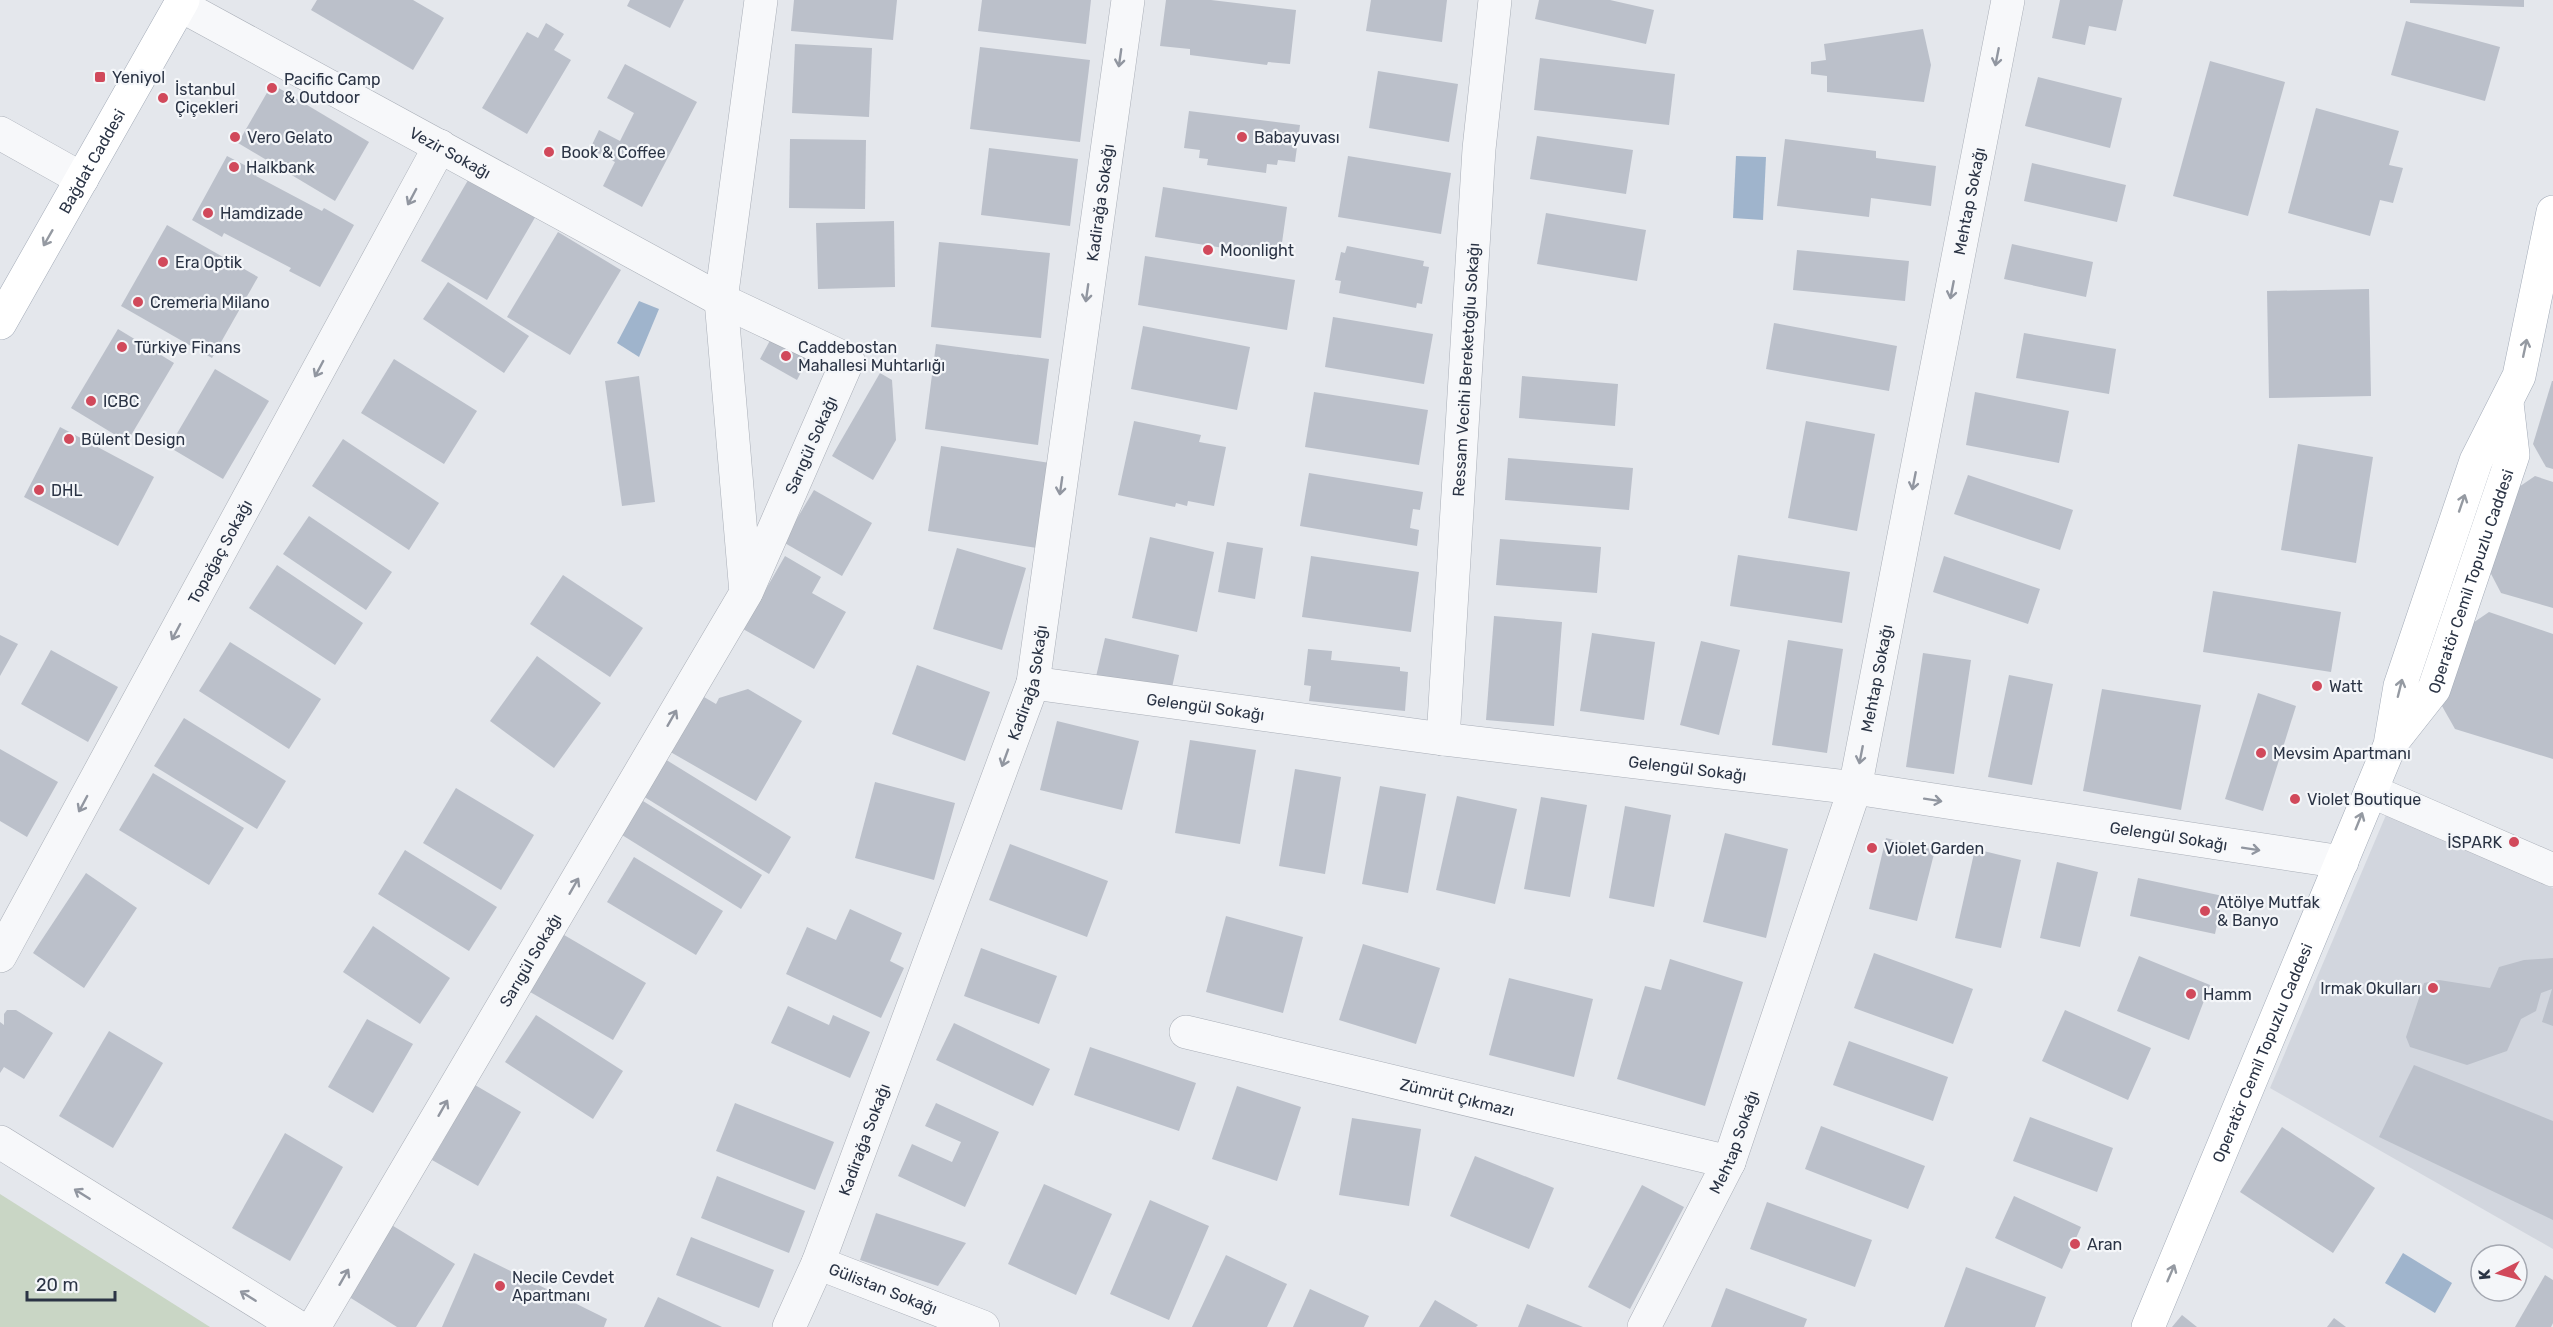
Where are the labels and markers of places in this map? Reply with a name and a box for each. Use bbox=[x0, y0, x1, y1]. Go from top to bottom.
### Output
place label: Yeniyol bbox=[112, 68, 165, 87]
marker: Yeniyol bbox=[93, 70, 107, 84]
place label: Pacific Camp & Outdoor bbox=[284, 70, 380, 107]
place label: İstanbul Çiçekleri bbox=[175, 80, 238, 117]
marker: Pacific Camp & Outdoor bbox=[265, 81, 279, 95]
marker: İstanbul Çiçekleri bbox=[156, 91, 170, 105]
place label: Vero Gelato bbox=[247, 128, 333, 147]
place label: Babayuvası bbox=[1254, 128, 1340, 147]
marker: Vero Gelato bbox=[228, 130, 242, 144]
marker: Babayuvası bbox=[1235, 130, 1249, 144]
place label: Book & Coffee bbox=[561, 143, 666, 162]
marker: Book & Coffee bbox=[542, 145, 556, 159]
place label: Halkbank bbox=[246, 158, 315, 177]
marker: Halkbank bbox=[227, 160, 241, 174]
place label: Hamdizade bbox=[220, 204, 303, 223]
marker: Hamdizade bbox=[201, 206, 215, 220]
place label: Moonlight bbox=[1220, 241, 1294, 260]
marker: Moonlight bbox=[1201, 243, 1215, 257]
place label: Era Optik bbox=[175, 253, 243, 272]
marker: Era Optik bbox=[156, 255, 170, 269]
place label: Cremeria Milano bbox=[150, 293, 270, 312]
marker: Cremeria Milano bbox=[131, 295, 145, 309]
place label: Türkiye Finans bbox=[134, 338, 241, 357]
place label: Caddebostan Mahallesi Muhtarlığı bbox=[798, 338, 945, 375]
marker: Türkiye Finans bbox=[115, 340, 129, 354]
marker: Caddebostan Mahallesi Muhtarlığı bbox=[779, 349, 793, 363]
place label: ICBC bbox=[103, 392, 139, 411]
marker: ICBC bbox=[84, 394, 98, 408]
place label: Bülent Design bbox=[81, 430, 185, 449]
marker: Bülent Design bbox=[62, 432, 76, 446]
place label: DHL bbox=[51, 481, 82, 500]
marker: DHL bbox=[32, 483, 46, 497]
place label: Watt bbox=[2329, 677, 2363, 696]
marker: Watt bbox=[2310, 679, 2324, 693]
place label: Mevsim Apartmanı bbox=[2273, 744, 2411, 763]
marker: Mevsim Apartmanı bbox=[2254, 746, 2268, 760]
place label: Violet Boutique bbox=[2307, 790, 2421, 809]
marker: Violet Boutique bbox=[2288, 792, 2302, 806]
place label: İSPARK bbox=[2447, 833, 2502, 852]
marker: İSPARK bbox=[2507, 835, 2521, 849]
place label: Violet Garden bbox=[1884, 839, 1984, 858]
marker: Violet Garden bbox=[1865, 841, 1879, 855]
place label: Atölye Mutfak & Banyo bbox=[2217, 893, 2321, 930]
marker: Atölye Mutfak & Banyo bbox=[2198, 904, 2212, 918]
place label: Irmak Okulları bbox=[2320, 979, 2421, 998]
marker: Irmak Okulları bbox=[2426, 981, 2440, 995]
place label: Hamm bbox=[2203, 985, 2252, 1004]
marker: Hamm bbox=[2184, 987, 2198, 1001]
place label: Aran bbox=[2087, 1235, 2122, 1254]
marker: Aran bbox=[2068, 1237, 2082, 1251]
place label: Necile Cevdet Apartmanı bbox=[512, 1268, 614, 1305]
marker: Necile Cevdet Apartmanı bbox=[493, 1279, 507, 1293]

